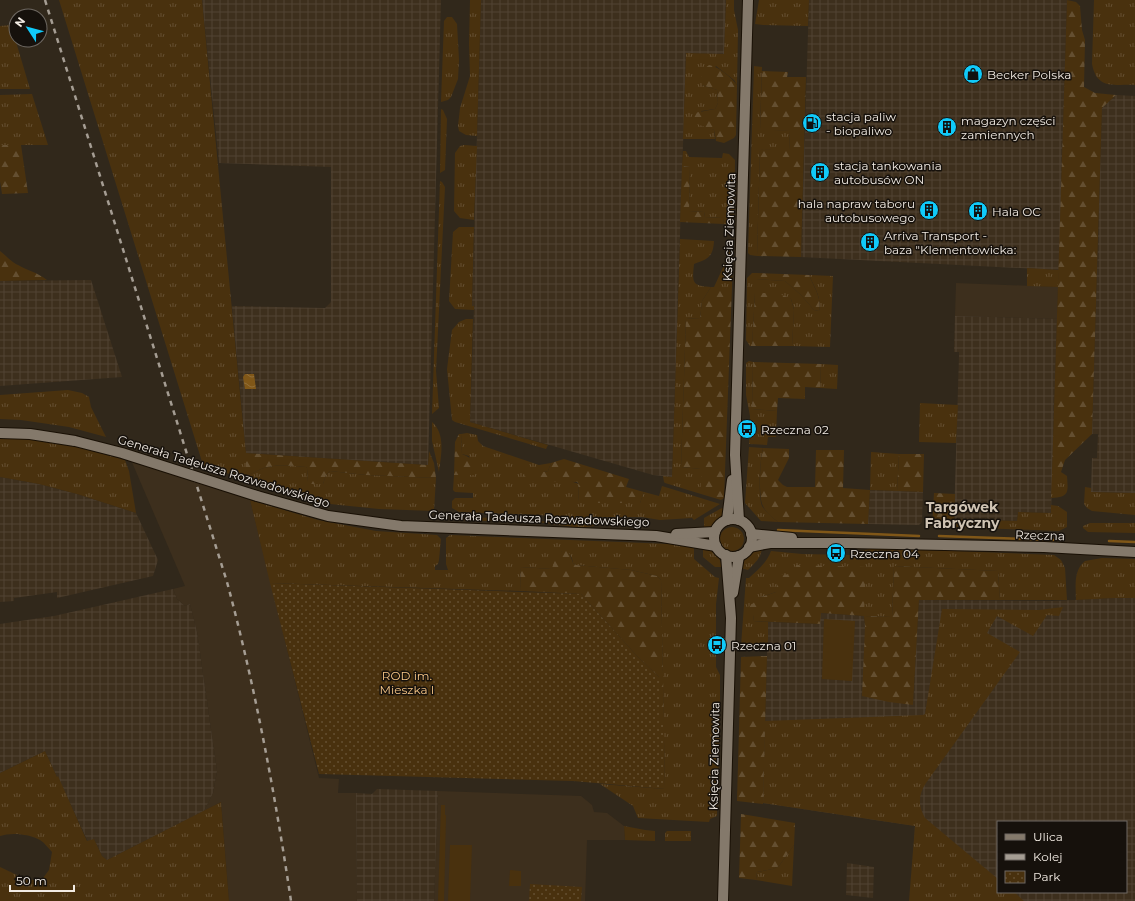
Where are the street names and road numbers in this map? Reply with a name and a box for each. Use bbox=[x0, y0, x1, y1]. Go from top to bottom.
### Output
street label: Księcia Ziemowita bbox=[720, 173, 738, 281]
street label: Generała Tadeusza Rozwadowskiego bbox=[116, 432, 332, 510]
street label: Generała Tadeusza Rozwadowskiego bbox=[428, 507, 650, 529]
street label: Rzeczna bbox=[1015, 527, 1065, 543]
street label: Księcia Ziemowita bbox=[706, 702, 722, 810]

